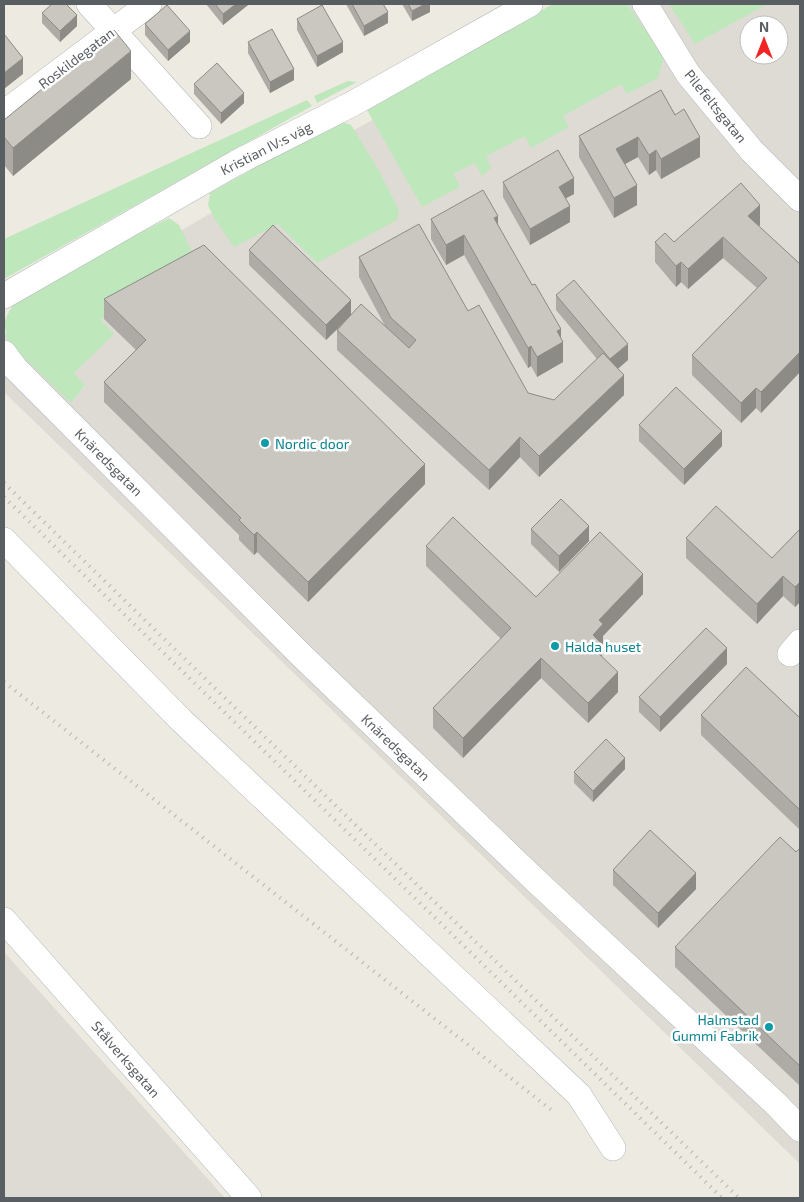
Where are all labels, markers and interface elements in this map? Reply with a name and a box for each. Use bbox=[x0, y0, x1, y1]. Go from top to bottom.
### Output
north arrow bbox=[739, 15, 789, 65]
text: N bbox=[759, 18, 769, 35]
street label: Roskildegatan bbox=[35, 24, 117, 92]
street label: Pilefeltsgatan bbox=[681, 66, 751, 146]
street label: Kristian IV:s väg bbox=[217, 118, 315, 178]
street label: Knäredsgatan bbox=[72, 425, 146, 499]
place label: Nordic door bbox=[275, 435, 350, 452]
marker: Nordic door bbox=[259, 437, 271, 449]
place label: Halda huset bbox=[565, 638, 641, 655]
marker: Halda huset bbox=[549, 640, 561, 652]
street label: Knäredsgatan bbox=[358, 710, 434, 784]
place label: Halmstad Gummi Fabrik bbox=[672, 1011, 759, 1044]
street label: Stålverksgatan bbox=[88, 1017, 164, 1101]
marker: Halmstad Gummi Fabrik bbox=[763, 1021, 775, 1033]

